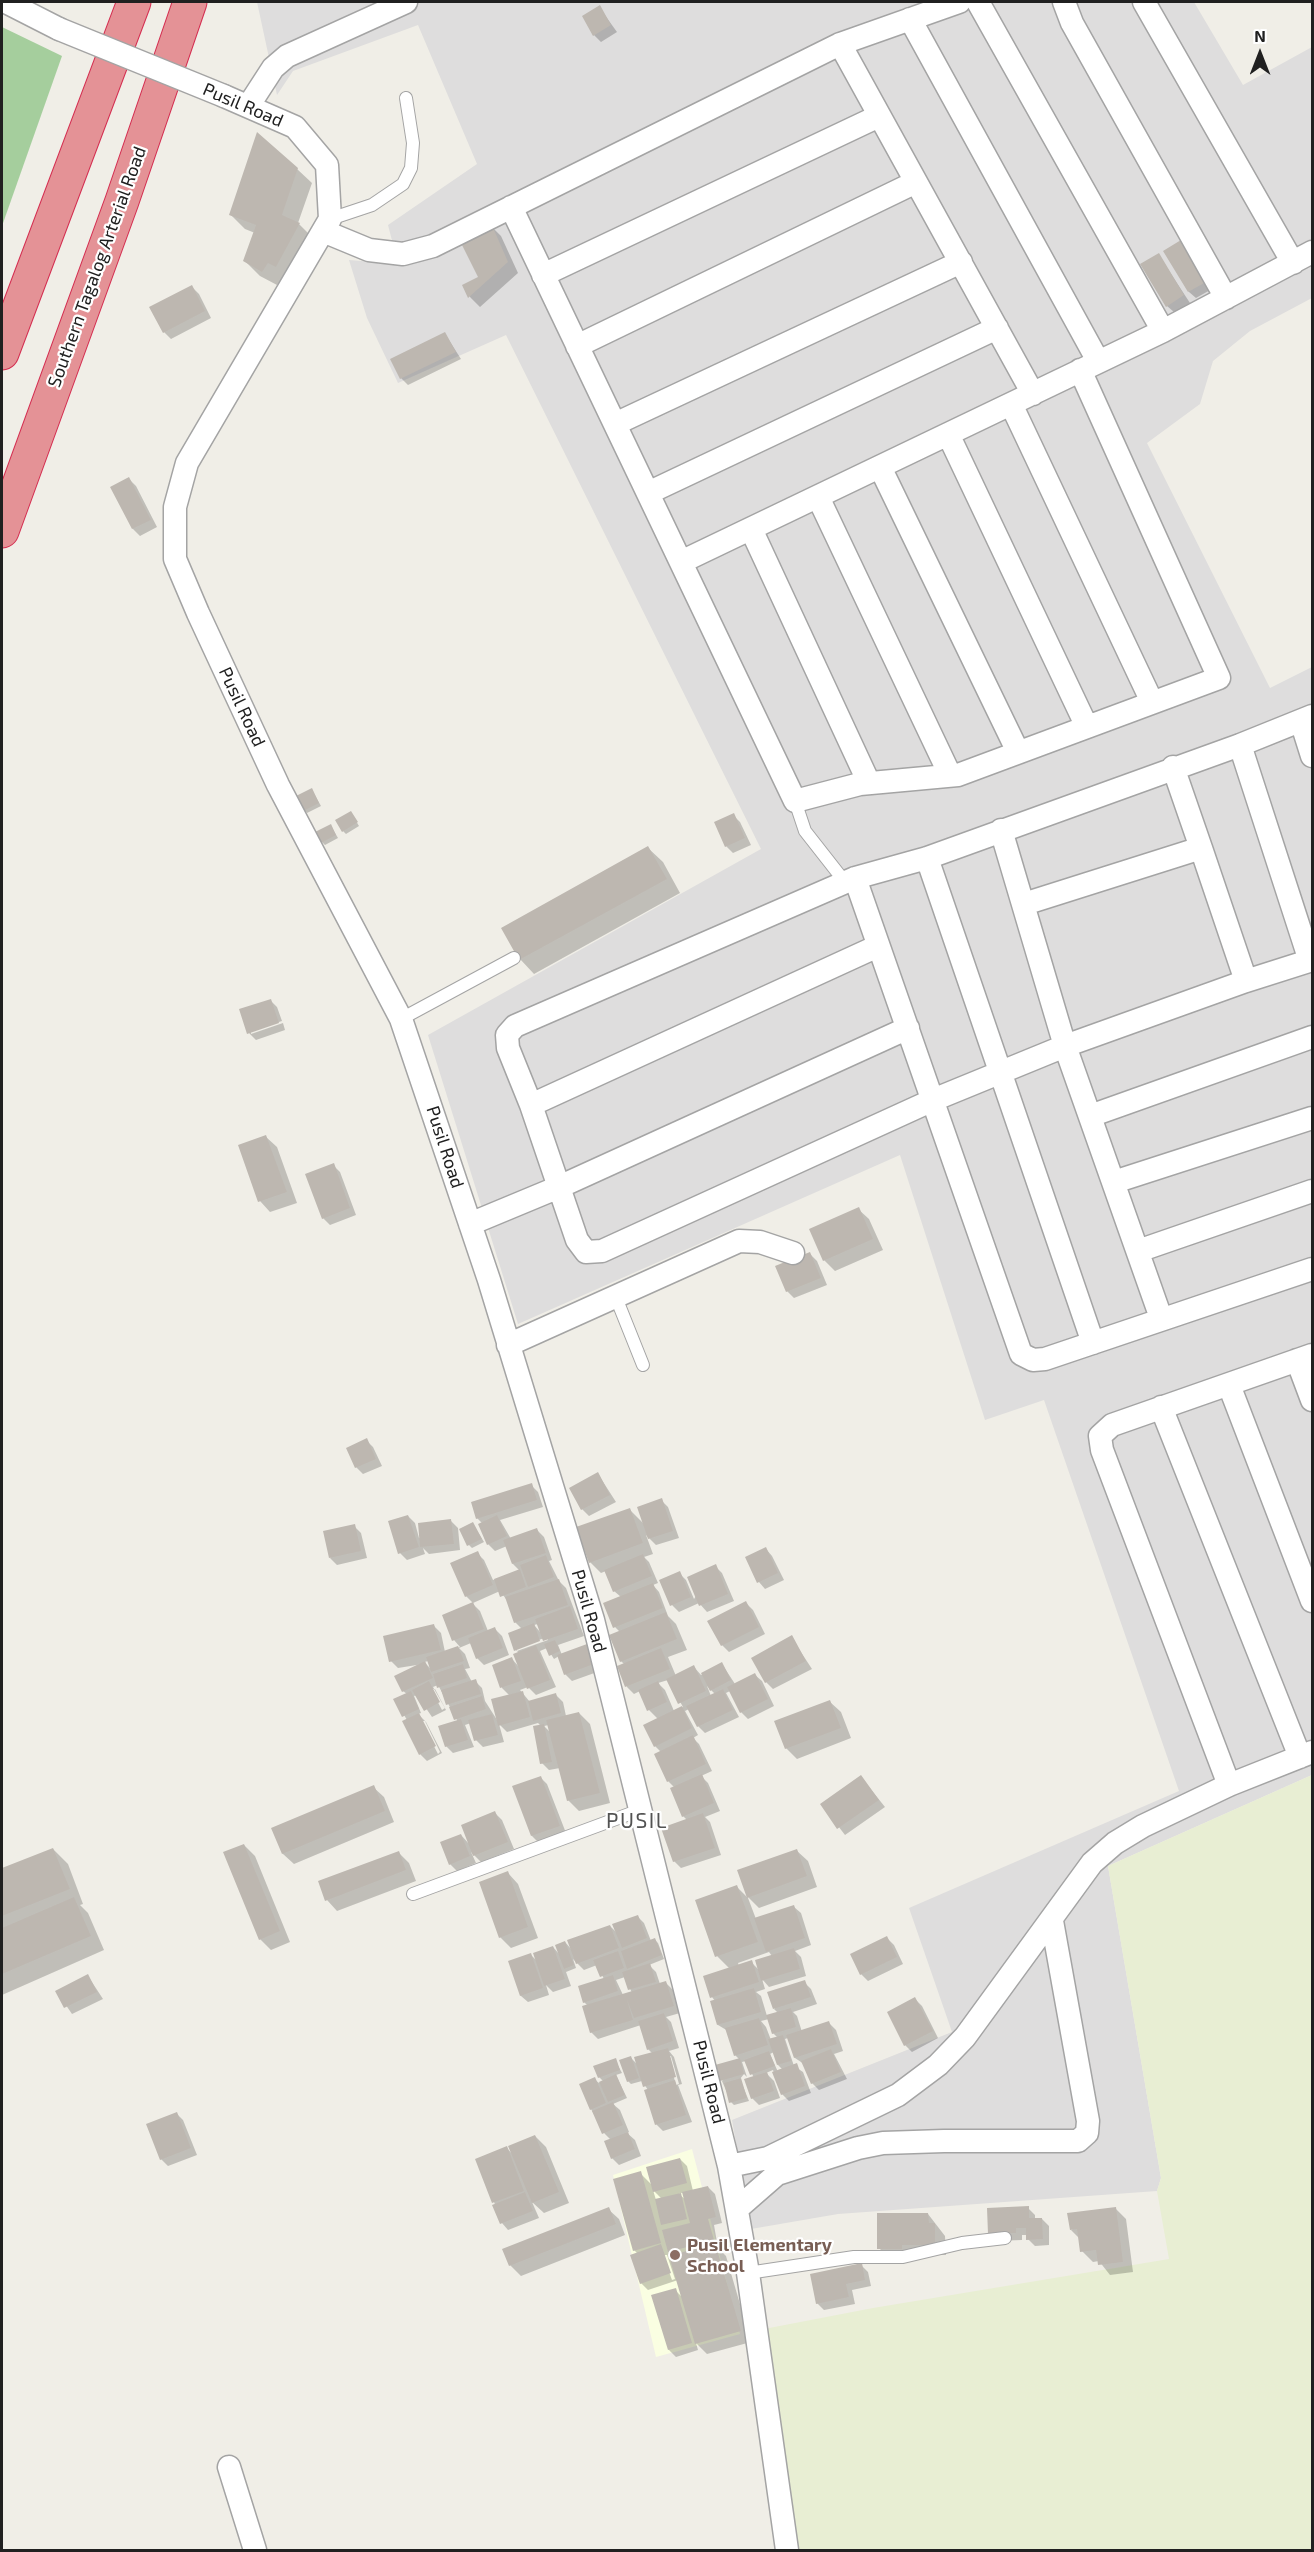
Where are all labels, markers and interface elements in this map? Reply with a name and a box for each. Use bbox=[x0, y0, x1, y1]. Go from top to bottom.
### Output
north arrow bbox=[1230, 24, 1290, 84]
text: N bbox=[1254, 26, 1266, 45]
street label: Pusil Road bbox=[200, 78, 286, 132]
street label: Southern Tagalog Arterial Road bbox=[43, 144, 151, 390]
street label: Pusil Road bbox=[214, 664, 270, 750]
street label: Pusil Road bbox=[422, 1103, 468, 1191]
street label: Pusil Road bbox=[567, 1567, 611, 1655]
district label: PUSIL bbox=[606, 1808, 668, 1834]
street label: Pusil Road bbox=[688, 2038, 730, 2126]
place label: Pusil Elementary School bbox=[687, 2234, 832, 2276]
marker: Pusil Elementary School bbox=[668, 2248, 682, 2262]

